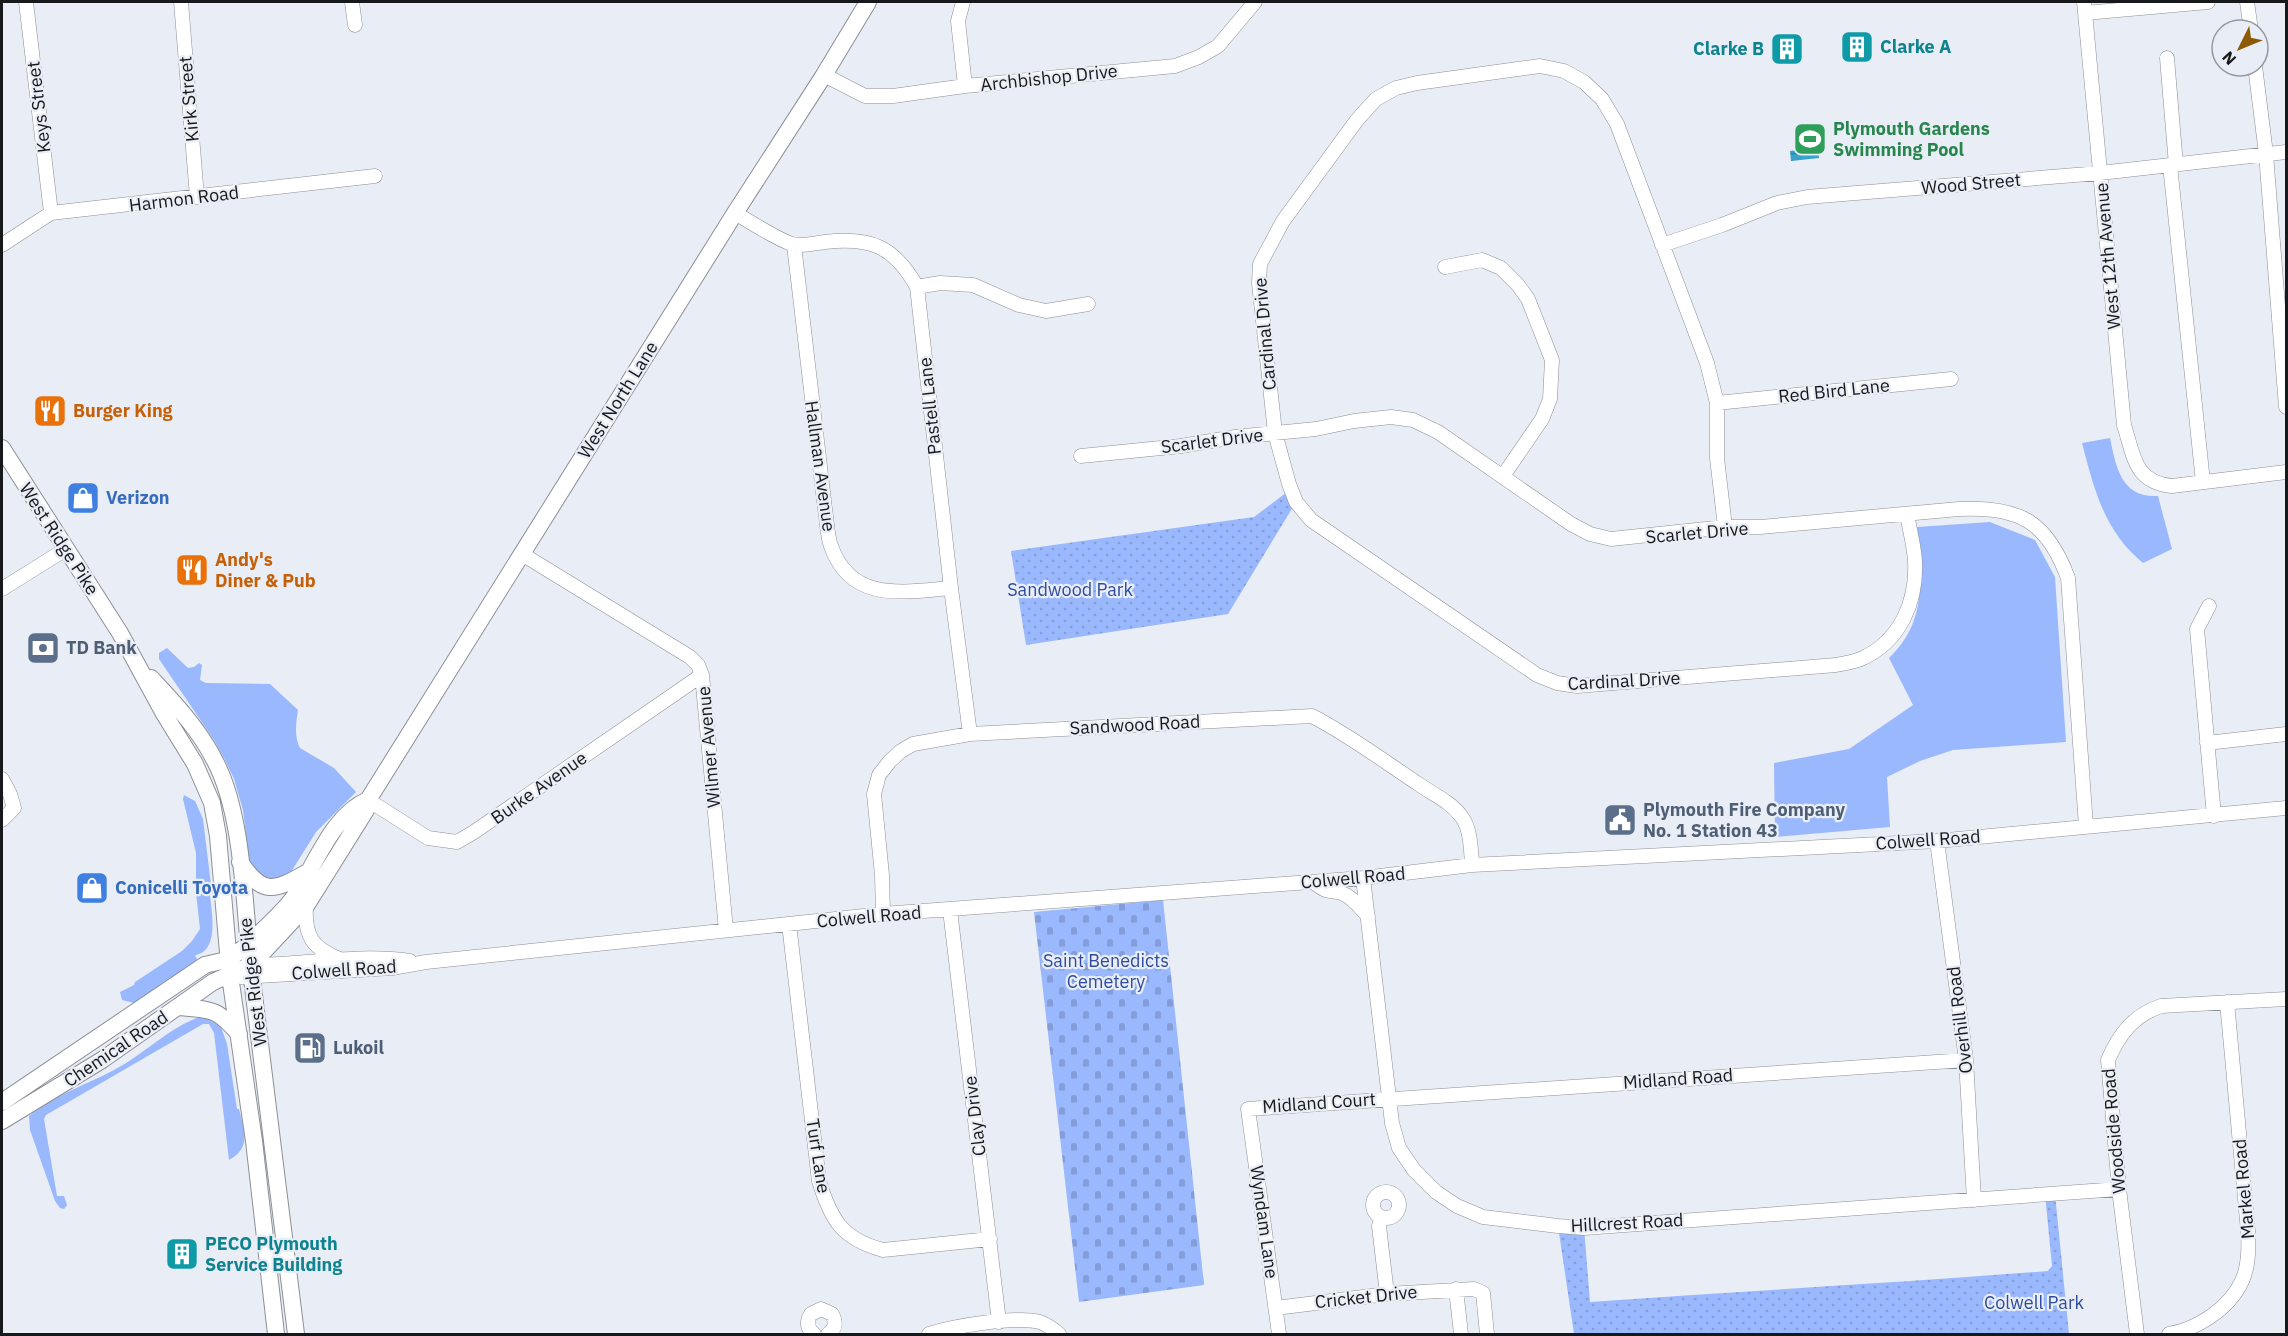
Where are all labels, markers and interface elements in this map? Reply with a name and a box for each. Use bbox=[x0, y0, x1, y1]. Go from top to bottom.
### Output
north arrow bbox=[2210, 18, 2270, 78]
building icon: Clarke A bbox=[1839, 29, 1875, 65]
building icon: Clarke B bbox=[1769, 31, 1805, 67]
place label: Clarke A bbox=[1880, 35, 1951, 58]
place label: Clarke B bbox=[1693, 37, 1764, 60]
text: N bbox=[2218, 47, 2240, 69]
street label: Kirk Street bbox=[173, 55, 204, 143]
street label: Archbishop Drive bbox=[979, 59, 1119, 96]
street label: Keys Street bbox=[21, 60, 56, 154]
place label: Plymouth Gardens Swimming Pool bbox=[1833, 117, 1990, 161]
sports icon: Plymouth Gardens Swimming Pool bbox=[1792, 121, 1828, 157]
street label: Wood Street bbox=[1920, 168, 2022, 199]
street label: Harmon Road bbox=[128, 180, 240, 217]
street label: West 12th Avenue bbox=[2090, 182, 2125, 330]
street label: Cardinal Drive bbox=[1248, 277, 1281, 391]
street label: West North Lane bbox=[572, 337, 663, 463]
street label: Pastell Lane bbox=[913, 356, 946, 456]
street label: Red Bird Lane bbox=[1777, 373, 1891, 408]
restaurant icon: Burger King bbox=[32, 393, 68, 429]
place label: Burger King bbox=[73, 399, 173, 422]
street label: Hallman Avenue bbox=[800, 399, 841, 533]
street label: Scarlet Drive bbox=[1159, 423, 1264, 458]
street label: West Ridge Pike bbox=[15, 478, 104, 599]
shop icon: Verizon bbox=[65, 480, 101, 516]
place label: Verizon bbox=[106, 486, 170, 509]
street label: Scarlet Drive bbox=[1645, 517, 1749, 548]
place label: Andy's Diner & Pub bbox=[215, 548, 316, 592]
restaurant icon: Andy's Diner & Pub bbox=[174, 552, 210, 588]
park label: Sandwood Park bbox=[1007, 578, 1133, 601]
bank icon: TD Bank bbox=[25, 630, 61, 666]
place label: TD Bank bbox=[66, 636, 137, 659]
street label: Cardinal Drive bbox=[1567, 666, 1681, 695]
street label: Wilmer Avenue bbox=[692, 685, 725, 809]
street label: Sandwood Road bbox=[1069, 710, 1201, 739]
street label: Burke Avenue bbox=[486, 746, 591, 829]
place label: Plymouth Fire Company No. 1 Station 43 bbox=[1643, 798, 1846, 842]
public building icon: Plymouth Fire Company No. 1 Station 43 bbox=[1602, 802, 1638, 838]
street label: Colwell Road bbox=[1875, 824, 1981, 855]
street label: Colwell Road bbox=[1300, 861, 1406, 894]
shop icon: Conicelli Toyota bbox=[74, 870, 110, 906]
place label: Conicelli Toyota bbox=[115, 876, 248, 899]
street label: Colwell Road bbox=[816, 900, 922, 933]
street label: West Ridge Pike bbox=[233, 916, 272, 1048]
park label: Saint Benedicts Cemetery bbox=[1043, 949, 1169, 993]
street label: Colwell Road bbox=[291, 954, 397, 985]
street label: Overhill Road bbox=[1942, 965, 1977, 1075]
street label: Chemical Road bbox=[59, 1005, 172, 1092]
fuel station icon: Lukoil bbox=[292, 1030, 328, 1066]
place label: Lukoil bbox=[333, 1036, 384, 1059]
street label: Midland Road bbox=[1622, 1063, 1734, 1094]
street label: Woodside Road bbox=[2097, 1067, 2130, 1195]
street label: Clay Drive bbox=[958, 1075, 991, 1157]
street label: Midland Court bbox=[1262, 1087, 1376, 1118]
street label: Turf Lane bbox=[801, 1117, 836, 1195]
street label: Markel Road bbox=[2228, 1138, 2259, 1240]
street label: Wyndam Lane bbox=[1245, 1164, 1284, 1280]
street label: Hillcrest Road bbox=[1570, 1208, 1684, 1237]
place label: PECO Plymouth Service Building bbox=[205, 1232, 342, 1276]
building icon: PECO Plymouth Service Building bbox=[164, 1236, 200, 1272]
street label: Cricket Drive bbox=[1314, 1280, 1418, 1313]
park label: Colwell Park bbox=[1984, 1291, 2085, 1314]

